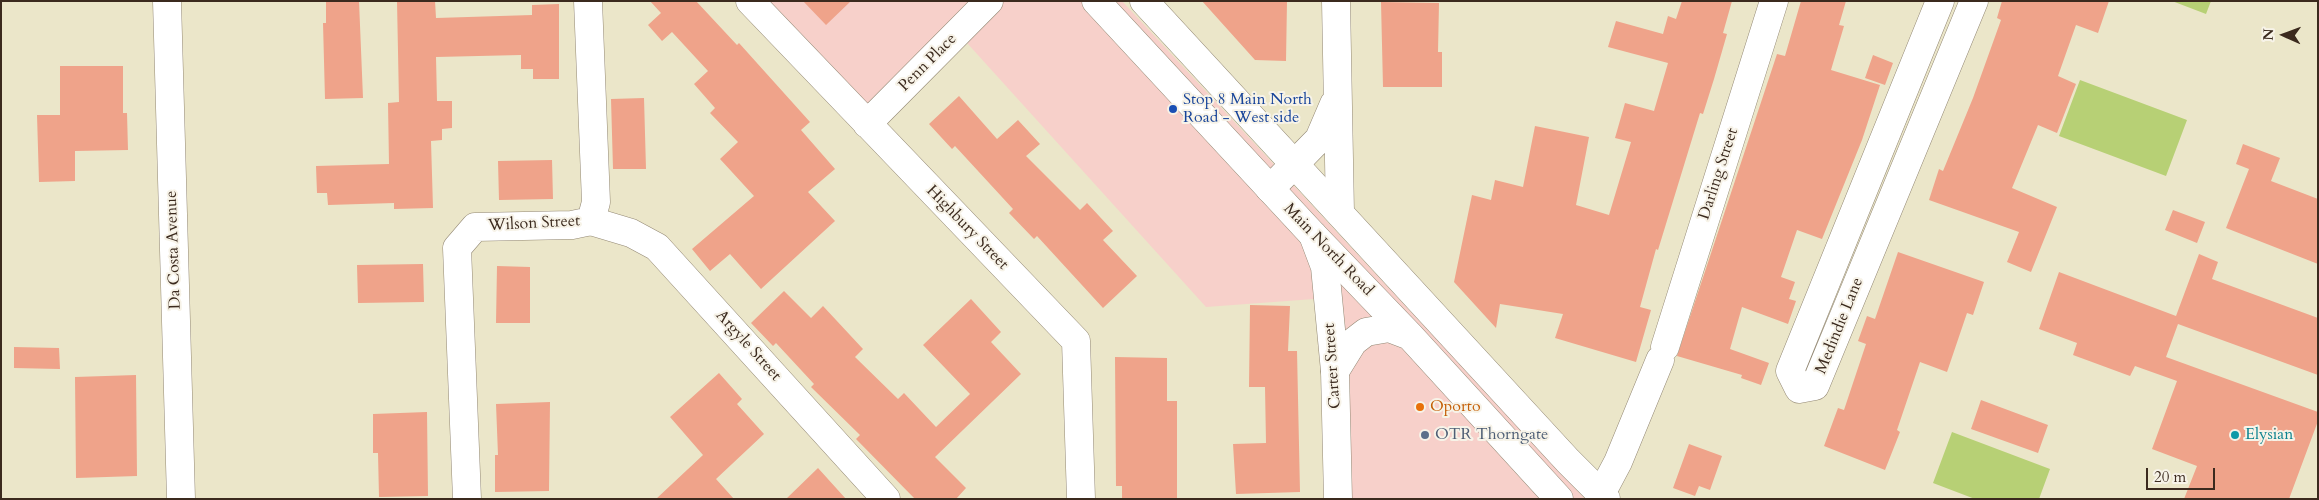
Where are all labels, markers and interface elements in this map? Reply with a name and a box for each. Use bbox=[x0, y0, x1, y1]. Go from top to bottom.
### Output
north arrow bbox=[2259, 10, 2309, 60]
text: N bbox=[2259, 28, 2278, 41]
street label: Penn Place bbox=[895, 30, 961, 96]
place label: Stop 8 Main North Road - West side bbox=[1183, 90, 1312, 128]
marker: Stop 8 Main North Road - West side bbox=[1167, 103, 1179, 115]
street label: Darling Street bbox=[1695, 126, 1743, 222]
street label: Highbury Street bbox=[922, 182, 1012, 274]
street label: Da Costa Avenue bbox=[162, 190, 186, 310]
street label: Main North Road bbox=[1279, 200, 1377, 300]
street label: Wilson Street bbox=[487, 212, 581, 236]
street label: Medindie Lane bbox=[1812, 275, 1868, 377]
street label: Argyle Street bbox=[711, 307, 785, 385]
street label: Carter Street bbox=[1320, 322, 1346, 410]
place label: Oporto bbox=[1430, 397, 1481, 417]
marker: Oporto bbox=[1414, 401, 1426, 413]
place label: OTR Thorngate bbox=[1435, 425, 1548, 445]
place label: Elysian bbox=[2245, 425, 2293, 445]
marker: OTR Thorngate bbox=[1419, 429, 1431, 441]
marker: Elysian bbox=[2229, 429, 2241, 441]
scale bar bbox=[2149, 458, 2218, 490]
text: 20 m bbox=[2154, 467, 2186, 487]

